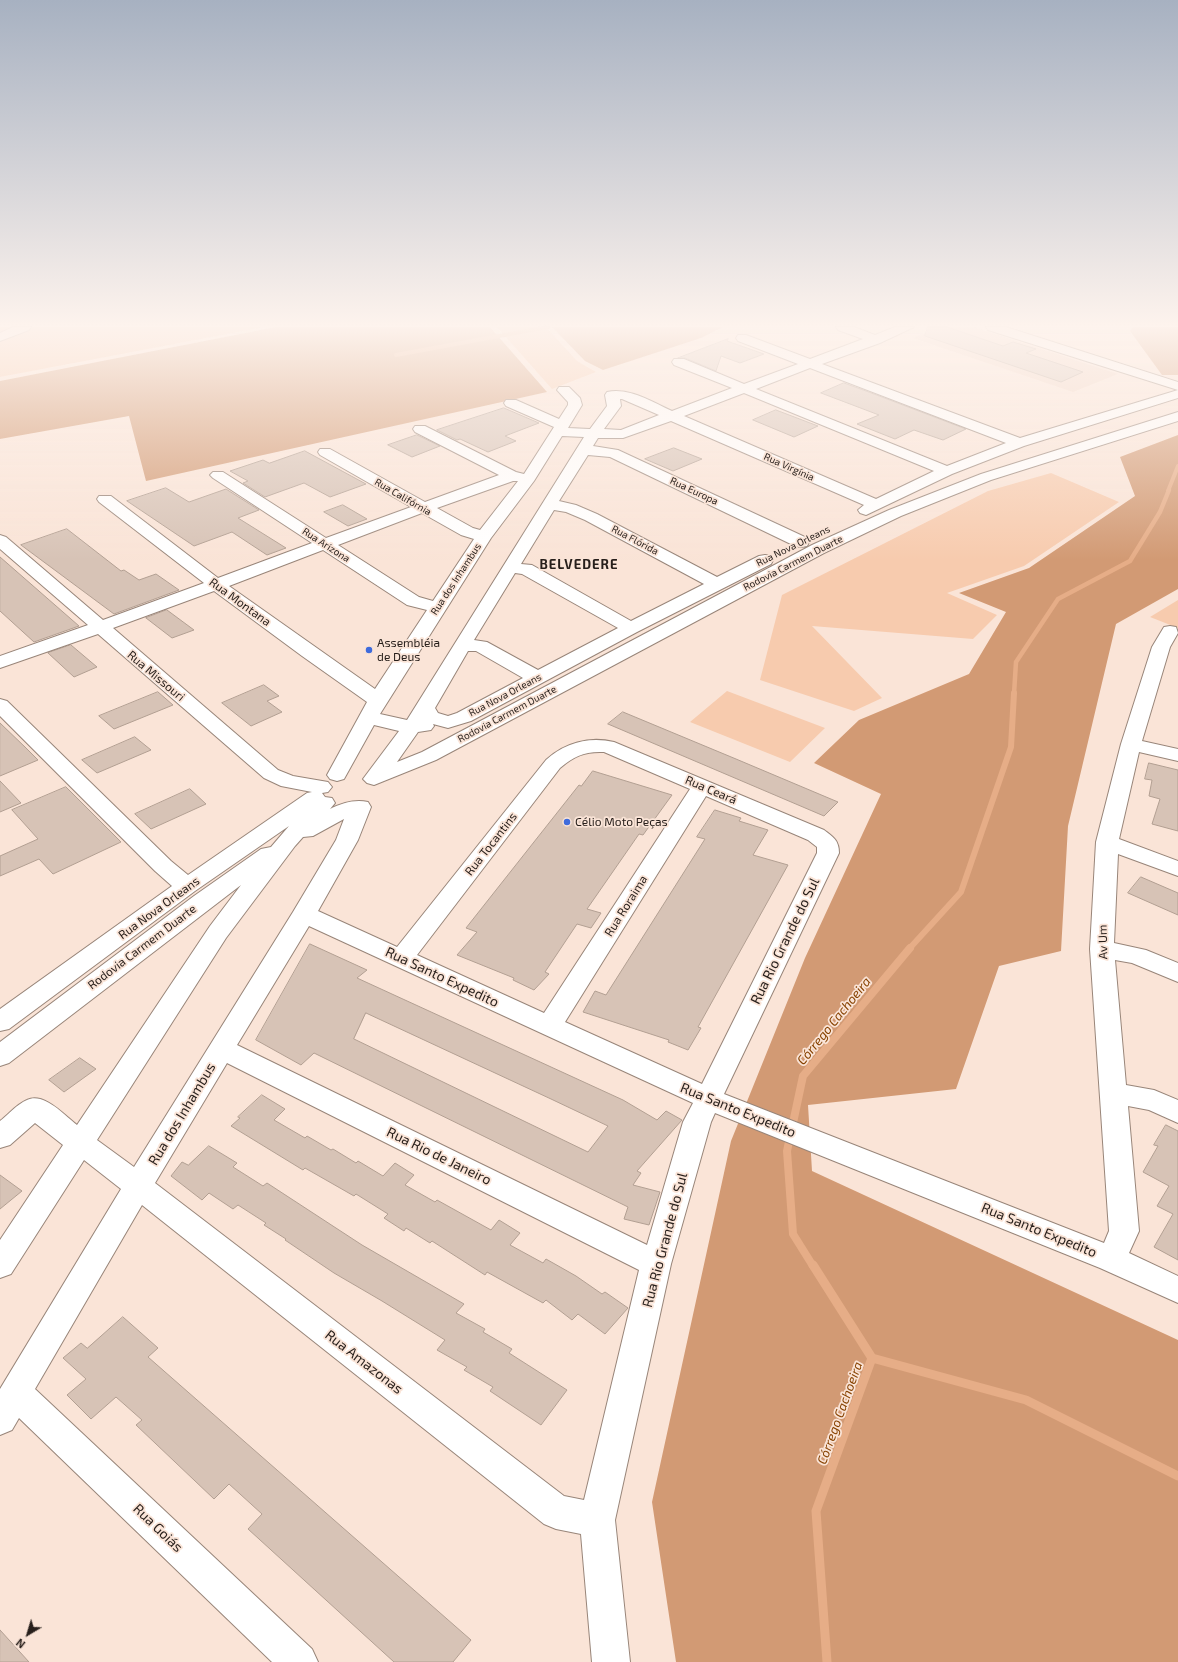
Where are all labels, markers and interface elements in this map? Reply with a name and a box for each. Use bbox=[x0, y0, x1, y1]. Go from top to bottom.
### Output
street label: Rua Virgínia bbox=[762, 451, 816, 483]
street label: Rua Europa bbox=[668, 475, 720, 507]
street label: Rua Califórnia bbox=[373, 476, 433, 518]
street label: Rua Flórida bbox=[610, 523, 660, 557]
street label: Rua Nova Orleans bbox=[754, 523, 832, 569]
street label: Rua Arizona bbox=[300, 525, 352, 565]
street label: Rodovia Carmem Duarte bbox=[741, 533, 845, 593]
street label: Rua dos Inhambus bbox=[428, 541, 484, 617]
district label: BELVEDERE bbox=[540, 557, 618, 573]
street label: Rua Montana bbox=[206, 575, 274, 629]
place label: Assembléia de Deus bbox=[377, 636, 440, 664]
marker: Assembléia de Deus bbox=[364, 645, 374, 655]
street label: Rua Missouri bbox=[124, 648, 188, 704]
street label: Rua Nova Orleans bbox=[467, 671, 543, 719]
street label: Rodovia Carmem Duarte bbox=[456, 683, 558, 745]
street label: Rua Ceará bbox=[683, 773, 739, 807]
street label: Rua Tocantins bbox=[462, 810, 520, 878]
place label: Célio Moto Peças bbox=[575, 815, 668, 829]
marker: Célio Moto Peças bbox=[562, 817, 572, 827]
street label: Rua Roraima bbox=[602, 873, 650, 939]
street label: Rua Nova Orleans bbox=[116, 874, 202, 942]
street label: Rua Rio Grande do Sul bbox=[747, 875, 823, 1007]
street label: Rodovia Carmem Duarte bbox=[85, 902, 199, 992]
street label: Av Um bbox=[1095, 924, 1111, 960]
street label: Rua Santo Expedito bbox=[383, 943, 501, 1011]
water label: Córrego Cachoeira bbox=[794, 974, 874, 1068]
street label: Rua dos Inhambus bbox=[145, 1060, 219, 1168]
street label: Rua Santo Expedito bbox=[678, 1079, 798, 1141]
street label: Rua Rio de Janeiro bbox=[384, 1123, 494, 1189]
street label: Rua Rio Grande do Sul bbox=[639, 1171, 691, 1309]
street label: Rua Santo Expedito bbox=[979, 1199, 1099, 1261]
street label: Rua Amazonas bbox=[322, 1326, 406, 1398]
water label: Córrego Cachoeira bbox=[814, 1360, 866, 1466]
street label: Rua Goiás bbox=[130, 1500, 186, 1556]
north arrow bbox=[8, 1614, 48, 1654]
text: N bbox=[13, 1636, 27, 1651]

